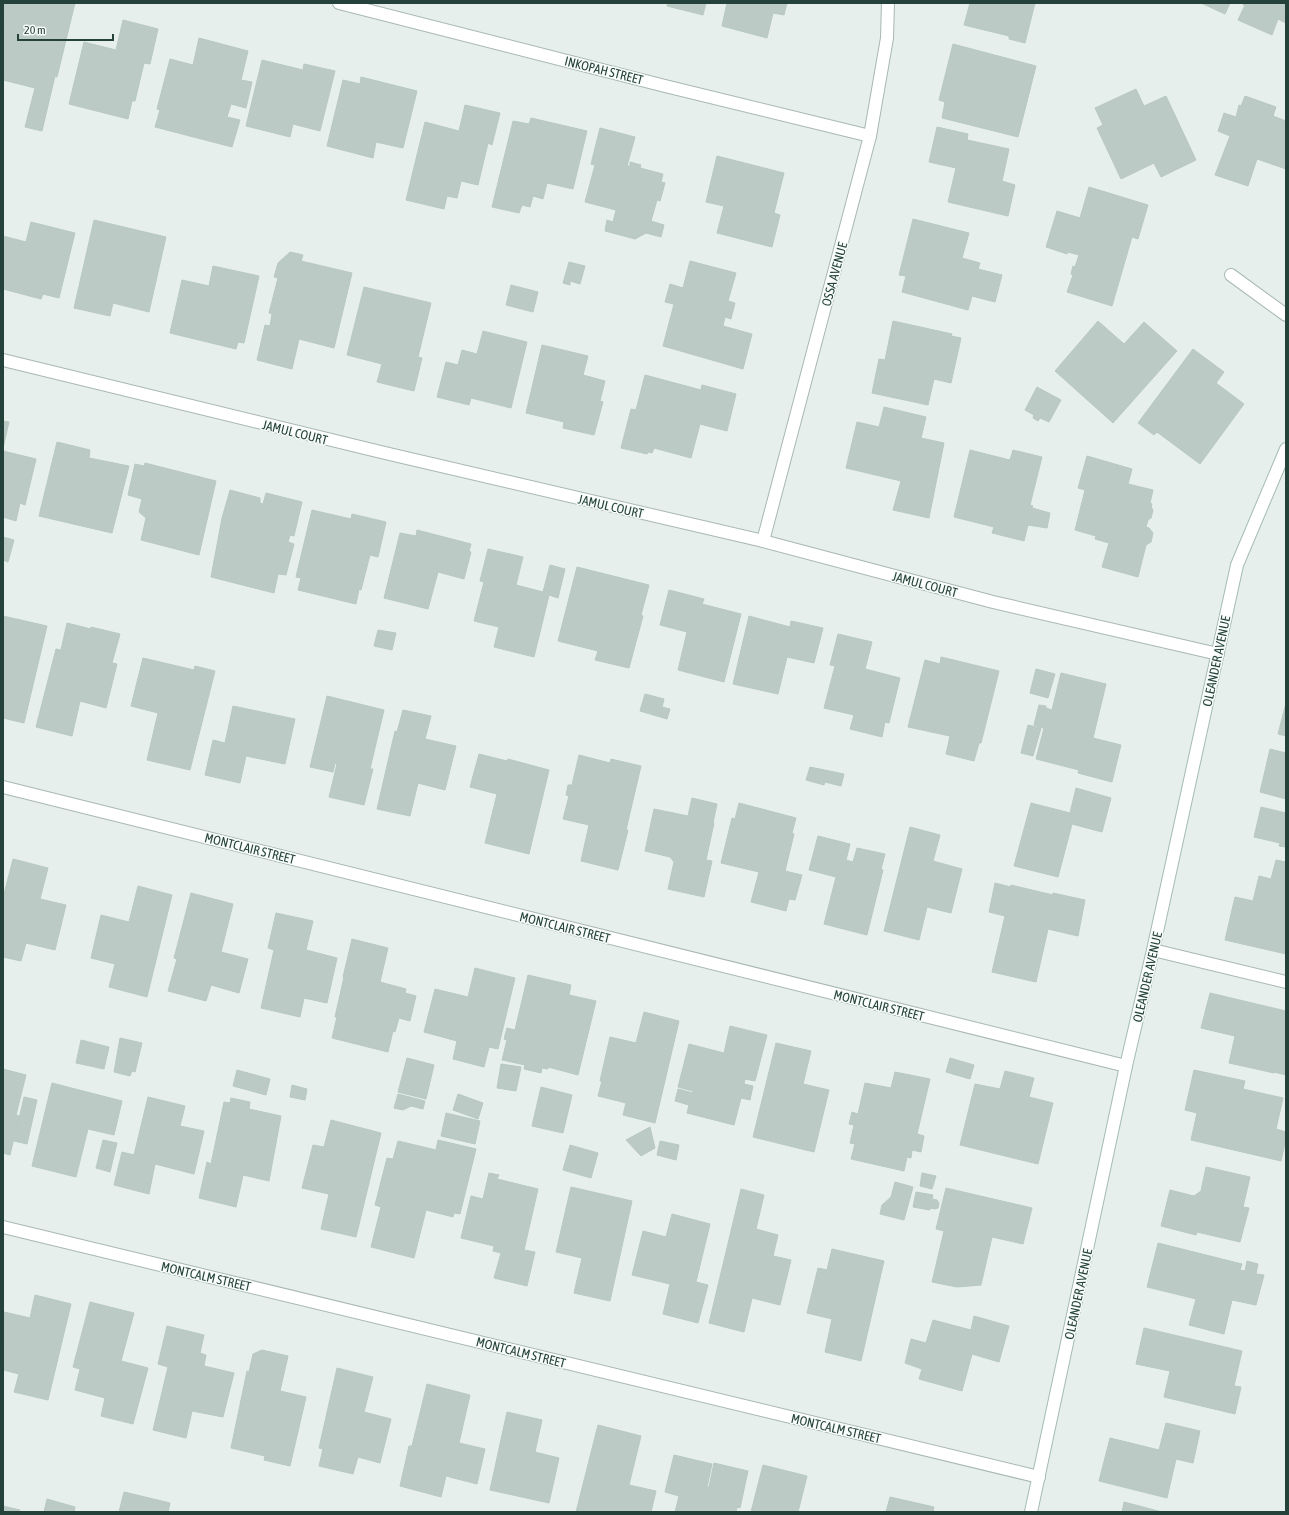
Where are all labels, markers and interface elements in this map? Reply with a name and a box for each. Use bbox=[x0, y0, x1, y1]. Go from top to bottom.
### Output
scale bar bbox=[18, 16, 113, 42]
text: 20 m bbox=[24, 23, 46, 37]
street label: INKOPAH STREET bbox=[563, 53, 645, 88]
street label: OSSA AVENUE bbox=[819, 240, 850, 308]
street label: JAMUL COURT bbox=[261, 417, 329, 448]
street label: JAMUL COURT bbox=[577, 492, 645, 521]
street label: JAMUL COURT bbox=[891, 569, 959, 600]
street label: OLEANDER AVENUE bbox=[1200, 614, 1234, 708]
street label: MONTCLAIR STREET bbox=[203, 830, 297, 867]
street label: MONTCLAIR STREET bbox=[518, 909, 612, 946]
street label: OLEANDER AVENUE bbox=[1130, 930, 1165, 1024]
street label: MONTCLAIR STREET bbox=[832, 987, 926, 1024]
street label: OLEANDER AVENUE bbox=[1062, 1247, 1096, 1341]
street label: MONTCALM STREET bbox=[160, 1259, 252, 1294]
street label: MONTCALM STREET bbox=[475, 1334, 567, 1371]
street label: MONTCALM STREET bbox=[790, 1411, 882, 1446]

